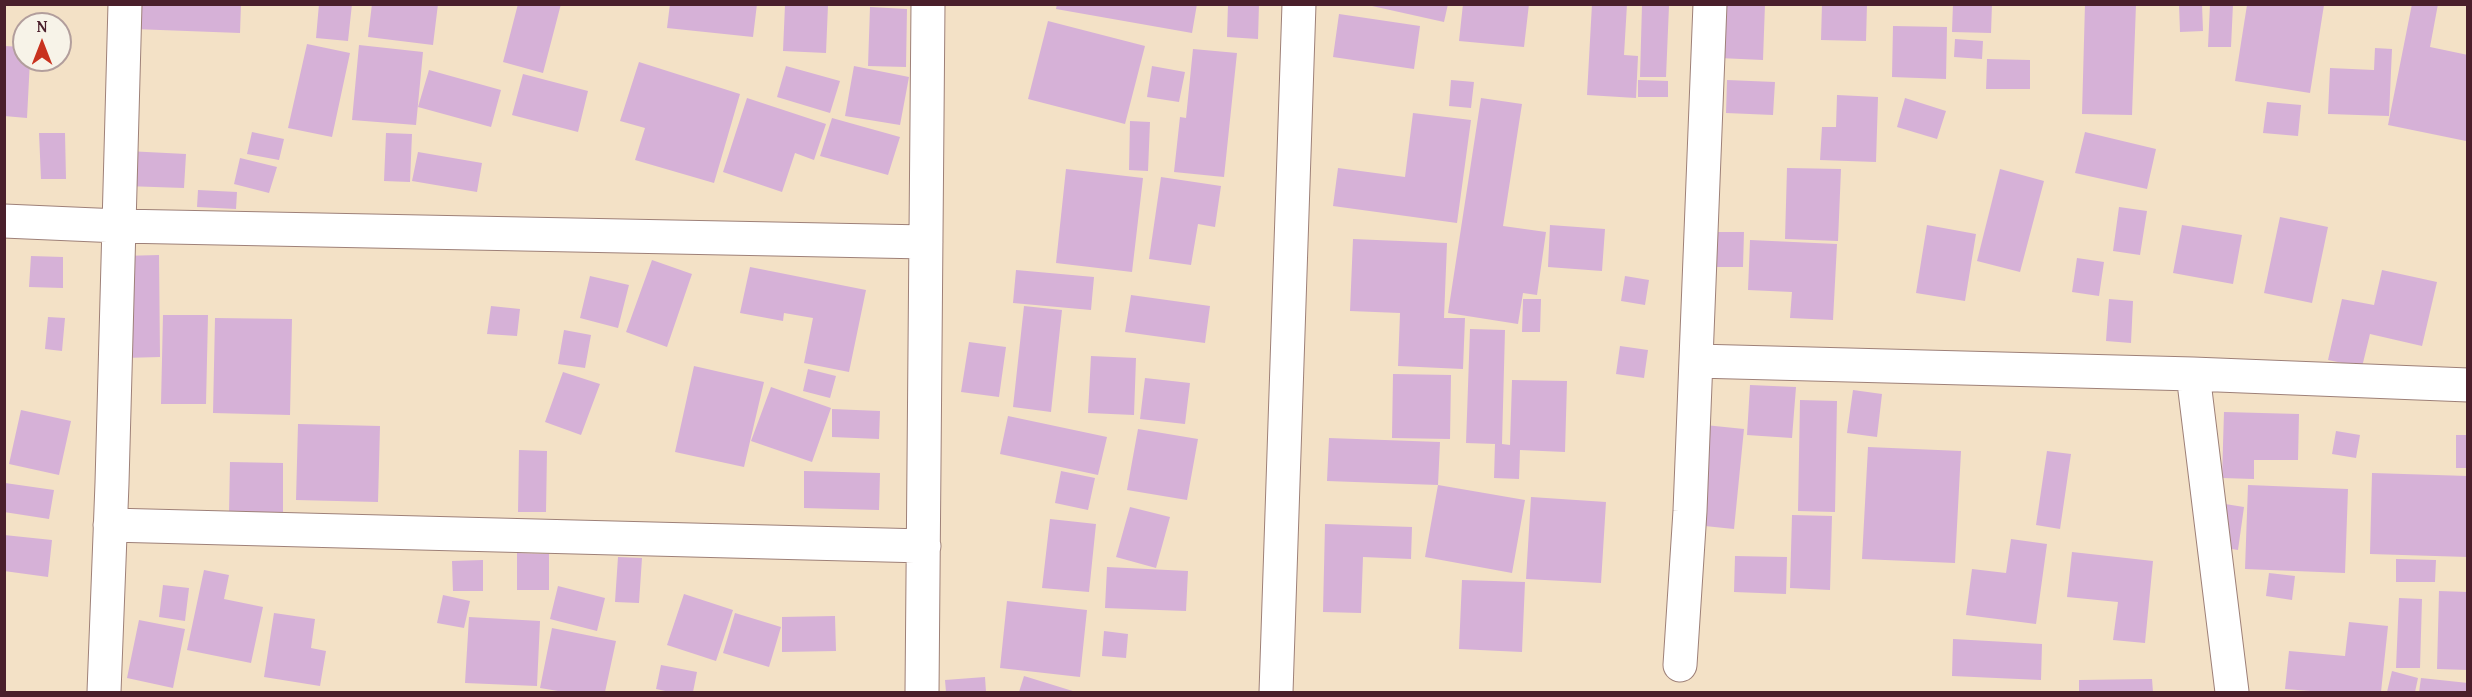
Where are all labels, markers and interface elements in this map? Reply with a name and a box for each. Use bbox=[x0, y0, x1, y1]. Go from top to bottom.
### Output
north arrow bbox=[12, 12, 72, 72]
text: N bbox=[37, 14, 47, 38]

